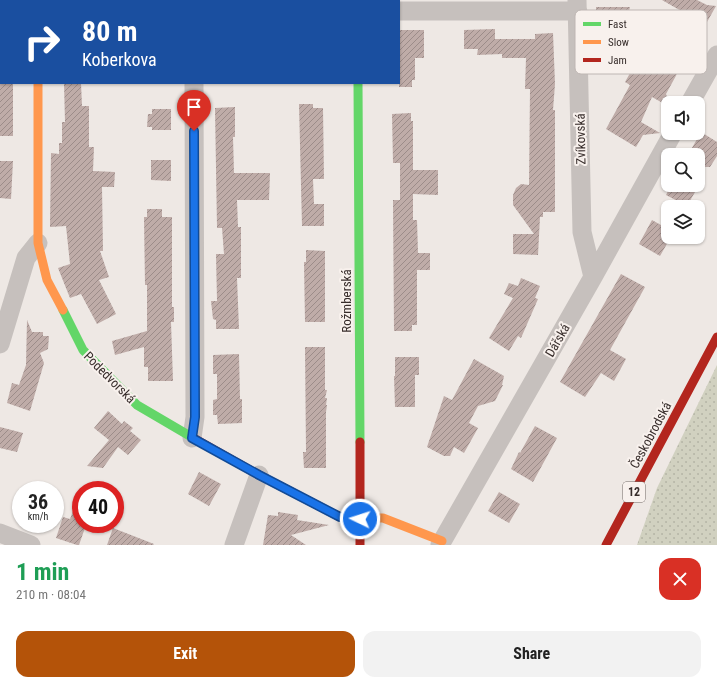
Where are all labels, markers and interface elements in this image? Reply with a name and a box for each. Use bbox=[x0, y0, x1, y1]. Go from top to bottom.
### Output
legend bbox=[575, 10, 707, 74]
text: 80 m bbox=[82, 15, 138, 48]
icon: right bbox=[16, 16, 68, 68]
text: Fast bbox=[608, 18, 627, 31]
text: Slow bbox=[608, 36, 629, 49]
text: Koberkova bbox=[82, 49, 157, 70]
text: Jam bbox=[608, 54, 627, 67]
pin bbox=[177, 90, 211, 131]
icon: arrive bbox=[183, 96, 205, 118]
map controls bbox=[661, 96, 705, 244]
button: sound bbox=[661, 96, 705, 140]
street label: Zvíkovská bbox=[573, 113, 588, 165]
button: search bbox=[661, 148, 705, 192]
button: layers bbox=[661, 200, 705, 244]
street label: Rožmberská bbox=[339, 269, 354, 333]
street label: Dářská bbox=[542, 321, 573, 359]
street label: Podedvorská bbox=[81, 349, 138, 406]
street label: Českobrodská bbox=[627, 399, 674, 471]
speed limit sign: 40 bbox=[72, 481, 124, 533]
road number: 12 bbox=[623, 482, 645, 502]
text: 36 bbox=[28, 490, 48, 514]
position arrow bbox=[339, 498, 381, 540]
text: km/h bbox=[28, 511, 48, 522]
text: 1 min bbox=[16, 558, 69, 586]
button: close bbox=[659, 558, 701, 600]
text: 210 m · 08:04 bbox=[16, 587, 86, 602]
button: Exit bbox=[16, 631, 355, 677]
button: Share bbox=[363, 631, 701, 677]

